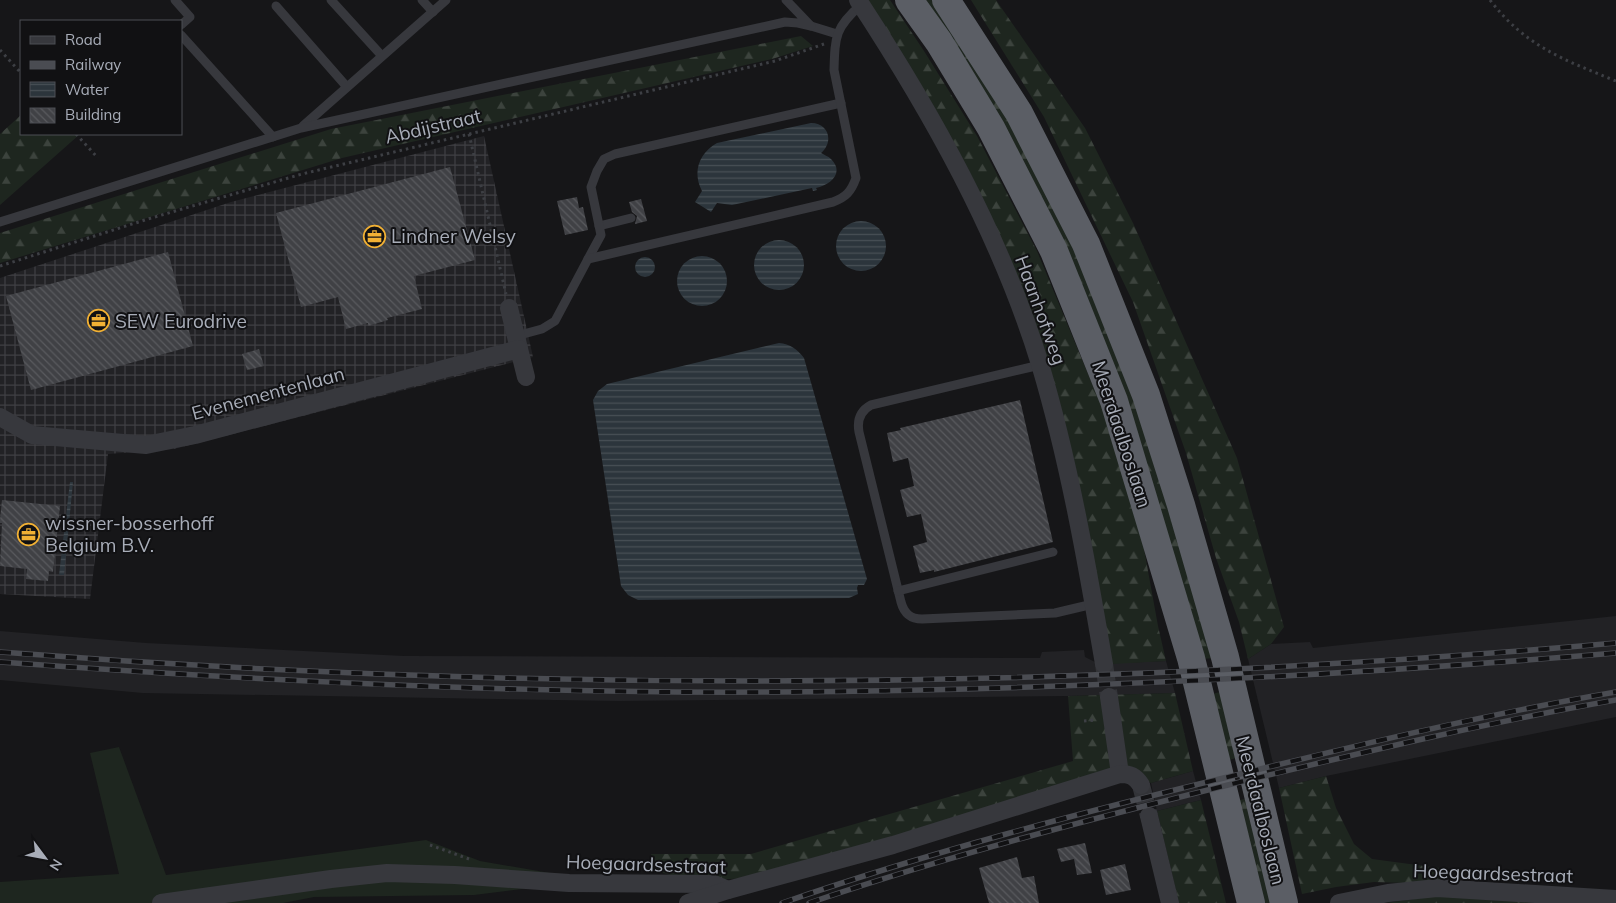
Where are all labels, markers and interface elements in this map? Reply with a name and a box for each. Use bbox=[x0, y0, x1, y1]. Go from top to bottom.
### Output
legend bbox=[20, 20, 182, 135]
text: Road bbox=[65, 30, 102, 49]
text: Railway bbox=[65, 55, 121, 74]
text: Water bbox=[65, 80, 109, 99]
street label: Abdijstraat bbox=[383, 103, 484, 149]
text: Building bbox=[65, 105, 121, 124]
office icon: Lindner Welsy bbox=[363, 224, 387, 248]
place label: Lindner Welsy bbox=[391, 224, 516, 248]
street label: Haanhofweg bbox=[1010, 252, 1072, 368]
office icon: SEW Eurodrive bbox=[87, 309, 111, 333]
place label: SEW Eurodrive bbox=[115, 309, 247, 333]
street label: Meerdaalboslaan bbox=[1087, 358, 1157, 510]
street label: Evenementenlaan bbox=[189, 361, 347, 425]
place label: wissner-bosserhoff Belgium B.V. bbox=[45, 511, 214, 557]
office icon: wissner-bosserhoff Belgium B.V. bbox=[17, 522, 41, 546]
street label: Meerdaalboslaan bbox=[1231, 733, 1291, 887]
north arrow bbox=[20, 833, 70, 883]
street label: Hoegaardsestraat bbox=[566, 849, 727, 879]
text: N bbox=[46, 856, 66, 874]
street label: Hoegaardsestraat bbox=[1413, 858, 1574, 888]

